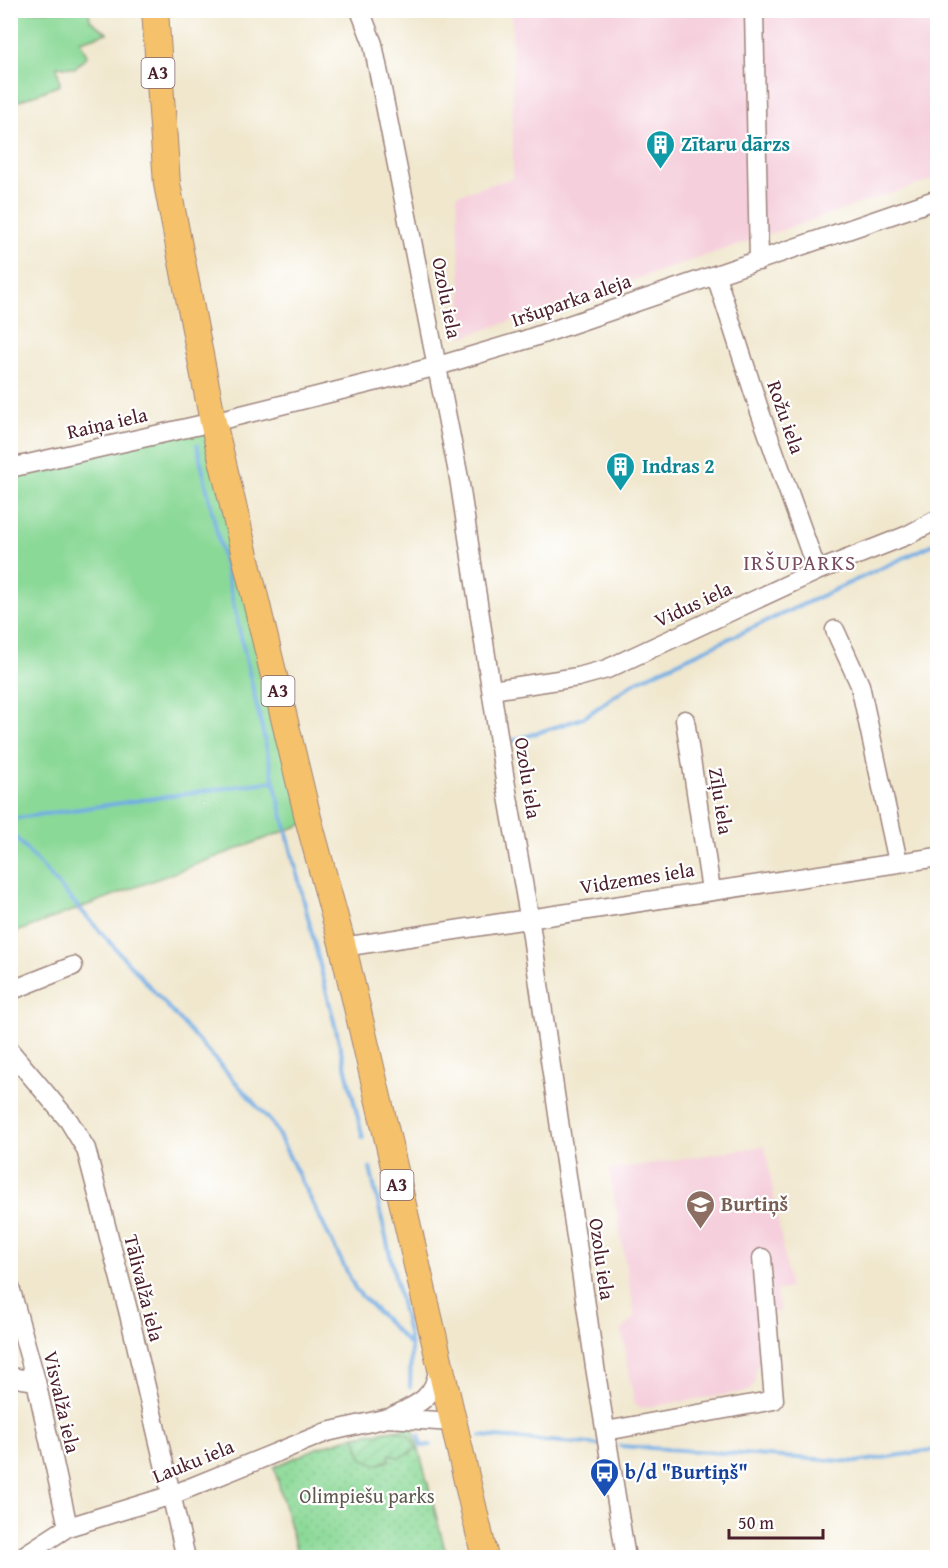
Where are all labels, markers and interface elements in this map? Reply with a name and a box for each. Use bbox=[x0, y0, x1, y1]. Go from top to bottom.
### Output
road number: A3 bbox=[142, 58, 174, 88]
building icon: Zītaru dārzs bbox=[644, 128, 676, 170]
place label: Zītaru dārzs bbox=[681, 129, 790, 158]
street label: Ozolu iela bbox=[425, 255, 470, 341]
street label: Iršuparka aleja bbox=[507, 265, 635, 334]
street label: Rožu iela bbox=[760, 376, 813, 458]
street label: Raiņa iela bbox=[64, 399, 150, 446]
building icon: Indras 2 bbox=[605, 450, 637, 492]
place label: Indras 2 bbox=[642, 451, 715, 480]
district label: IRŠUPARKS bbox=[743, 547, 857, 578]
street label: Vidus iela bbox=[649, 573, 737, 634]
road number: A3 bbox=[262, 676, 294, 706]
street label: Ozolu iela bbox=[508, 735, 549, 821]
street label: Zīļu iela bbox=[702, 765, 741, 837]
street label: Vidzemes iela bbox=[578, 854, 697, 901]
road number: A3 bbox=[380, 1170, 414, 1200]
school or university icon: Burtiņš bbox=[684, 1188, 716, 1230]
place label: Burtiņš bbox=[721, 1189, 788, 1218]
street label: Ozolu iela bbox=[582, 1216, 623, 1302]
street label: Tālivalža iela bbox=[117, 1231, 172, 1345]
street label: Visvalža iela bbox=[37, 1348, 88, 1456]
street label: Lauku iela bbox=[148, 1431, 238, 1490]
bus stop icon: b/d "Burtiņš" bbox=[588, 1456, 620, 1498]
place label: b/d "Burtiņš" bbox=[625, 1457, 748, 1486]
park label: Olimpiešu parks bbox=[299, 1481, 435, 1510]
scale bar bbox=[729, 1502, 824, 1540]
text: 50 m bbox=[738, 1509, 774, 1536]

